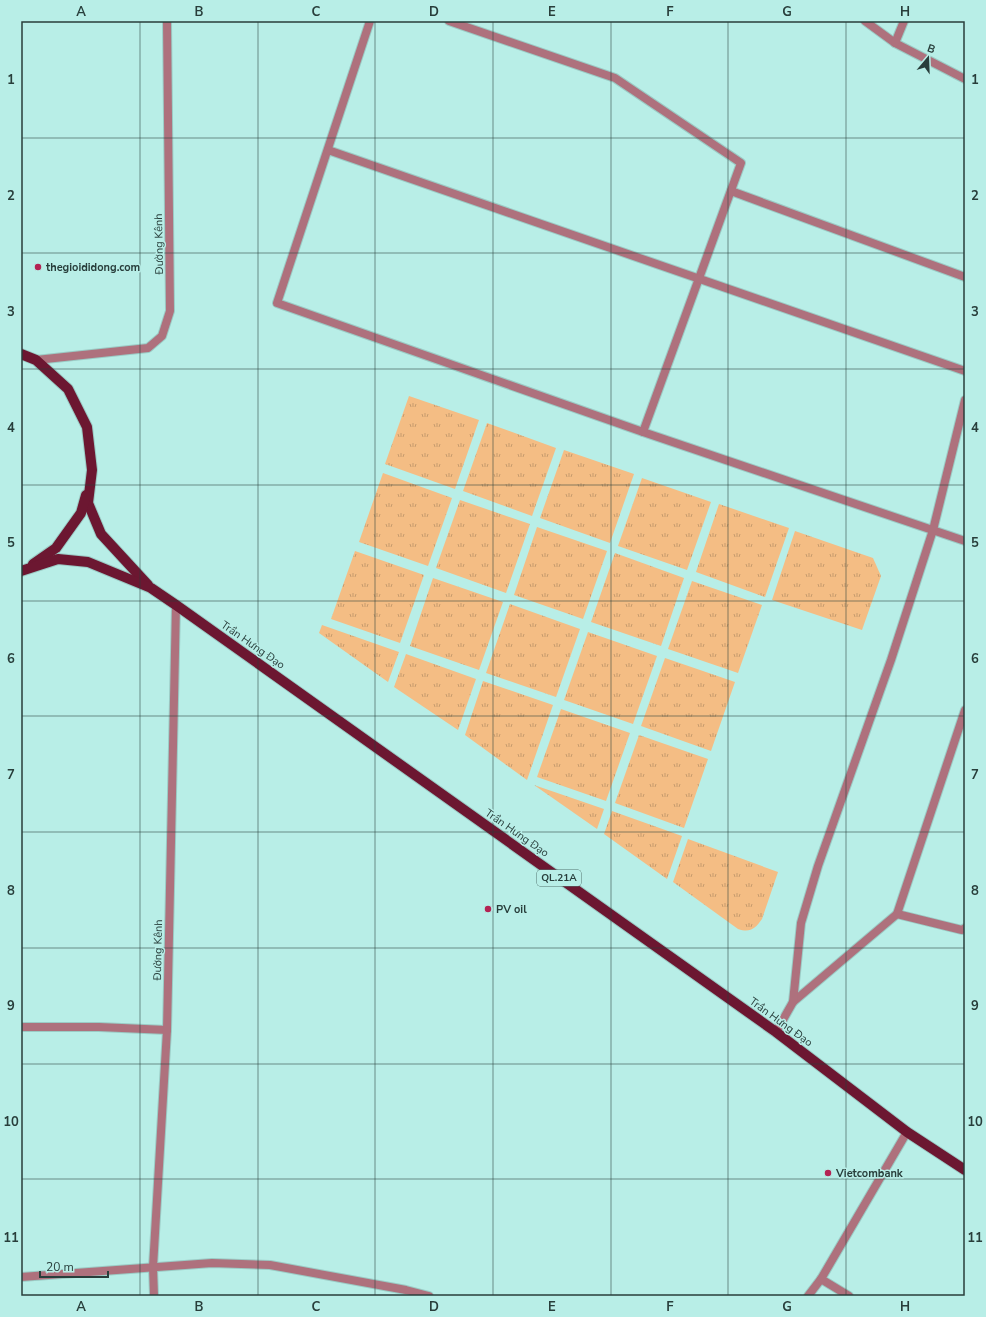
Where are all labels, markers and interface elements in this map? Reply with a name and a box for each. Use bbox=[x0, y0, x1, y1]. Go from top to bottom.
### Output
text: A bbox=[76, 3, 86, 21]
text: B bbox=[195, 3, 204, 21]
text: C bbox=[312, 3, 321, 21]
text: D bbox=[429, 3, 439, 21]
text: E bbox=[548, 3, 556, 21]
text: F bbox=[666, 3, 674, 21]
text: G bbox=[782, 3, 792, 21]
text: H bbox=[900, 3, 910, 21]
north arrow bbox=[908, 38, 948, 78]
text: B bbox=[925, 41, 937, 57]
text: 1 bbox=[7, 71, 15, 89]
text: 1 bbox=[971, 71, 979, 89]
text: 2 bbox=[7, 187, 15, 205]
text: 2 bbox=[971, 187, 979, 205]
street label: Đường Kênh bbox=[151, 213, 167, 276]
place label: thegioididong.com bbox=[46, 260, 140, 275]
marker: thegioididong.com bbox=[33, 262, 43, 272]
text: 3 bbox=[7, 303, 15, 321]
text: 3 bbox=[971, 303, 979, 321]
text: 4 bbox=[7, 419, 15, 437]
text: 4 bbox=[971, 419, 979, 437]
text: 5 bbox=[7, 534, 15, 552]
text: 5 bbox=[971, 534, 979, 552]
street label: Trần Hưng Đạo bbox=[218, 617, 288, 673]
text: 6 bbox=[7, 650, 15, 668]
text: 6 bbox=[971, 650, 979, 668]
text: 7 bbox=[7, 766, 15, 784]
text: 7 bbox=[971, 766, 979, 784]
street label: Trần Hưng Đạo bbox=[482, 805, 552, 861]
road number: QL.21A bbox=[537, 870, 581, 886]
text: 8 bbox=[7, 882, 15, 900]
text: 8 bbox=[971, 882, 979, 900]
place label: PV oil bbox=[496, 902, 527, 917]
marker: PV oil bbox=[483, 904, 493, 914]
street label: Đường Kênh bbox=[150, 919, 166, 982]
street label: Trần Hưng Đạo bbox=[746, 994, 816, 1050]
text: 9 bbox=[7, 997, 15, 1015]
text: 9 bbox=[971, 997, 979, 1015]
text: 10 bbox=[3, 1113, 19, 1131]
text: 10 bbox=[967, 1113, 983, 1131]
place label: Vietcombank bbox=[835, 1166, 904, 1181]
marker: Vietcombank bbox=[823, 1168, 833, 1178]
text: 11 bbox=[3, 1229, 19, 1247]
text: 11 bbox=[967, 1229, 983, 1247]
scale bar bbox=[40, 1253, 108, 1279]
text: 20 m bbox=[46, 1259, 74, 1275]
text: A bbox=[76, 1298, 86, 1316]
text: B bbox=[195, 1298, 204, 1316]
text: C bbox=[312, 1298, 321, 1316]
text: D bbox=[429, 1298, 439, 1316]
text: E bbox=[548, 1298, 556, 1316]
text: F bbox=[666, 1298, 674, 1316]
text: G bbox=[782, 1298, 792, 1316]
text: H bbox=[900, 1298, 910, 1316]

